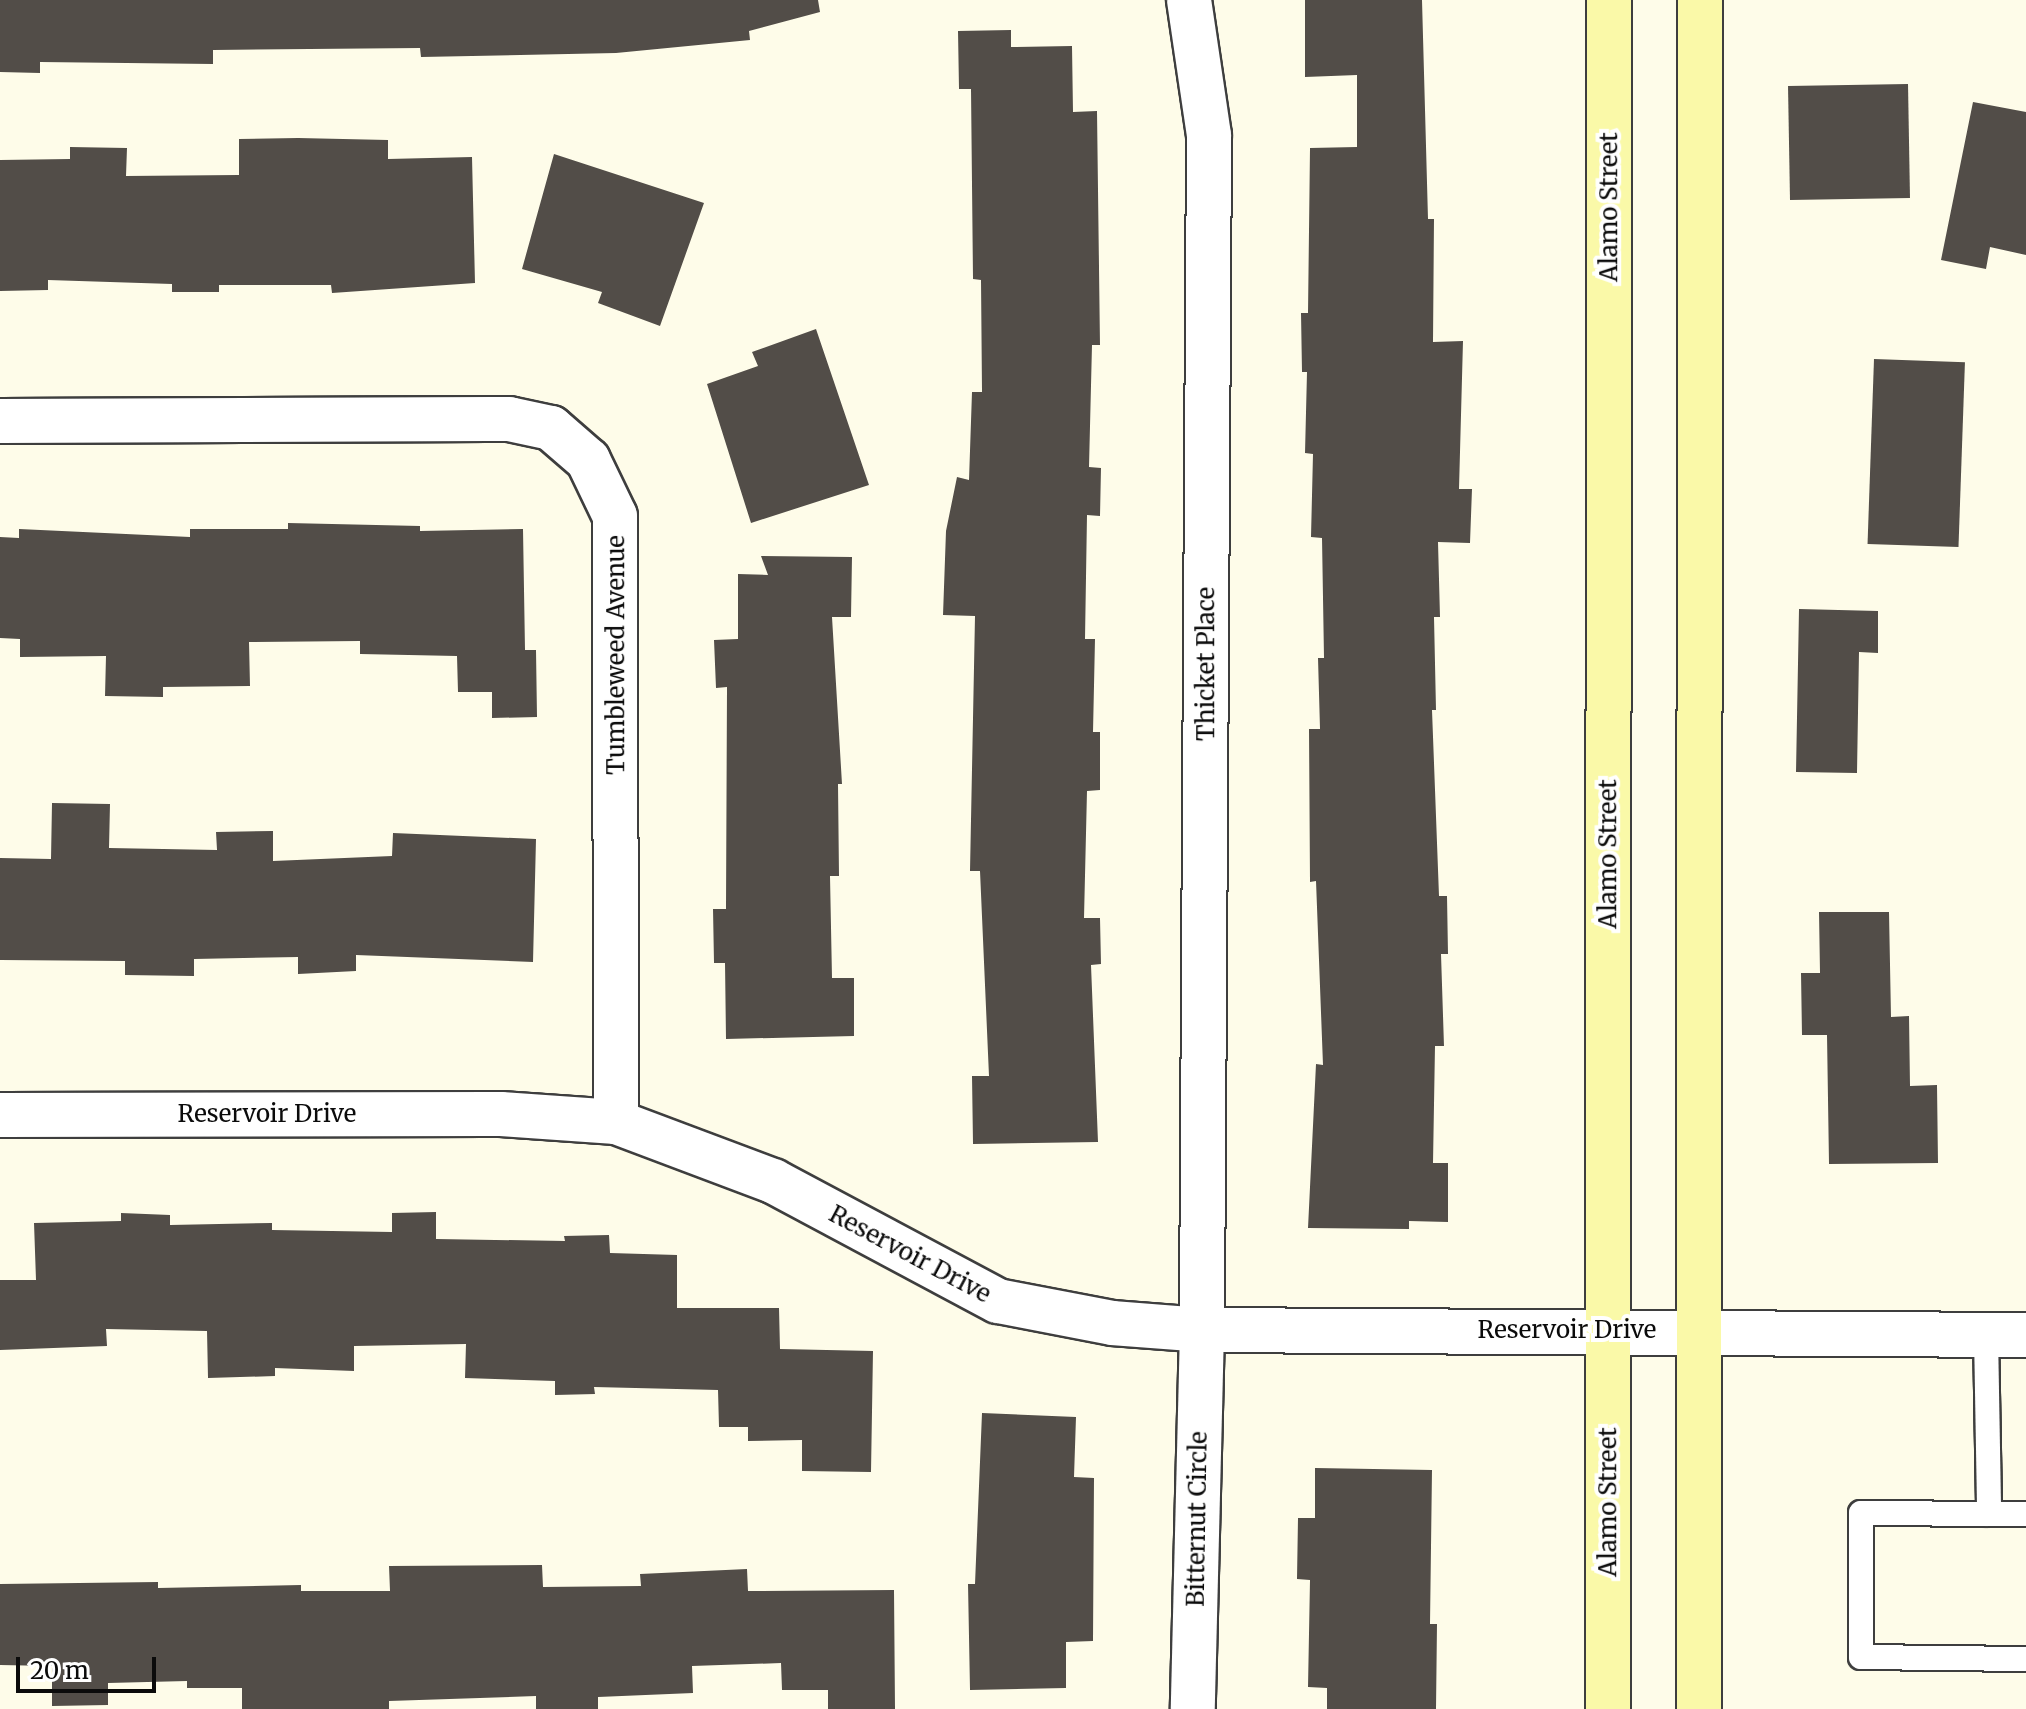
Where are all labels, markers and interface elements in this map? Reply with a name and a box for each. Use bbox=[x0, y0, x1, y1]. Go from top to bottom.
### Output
street label: Alamo Street bbox=[1595, 132, 1623, 282]
street label: Tumbleweed Avenue bbox=[602, 535, 630, 775]
street label: Thicket Place bbox=[1192, 587, 1220, 741]
street label: Alamo Street bbox=[1594, 779, 1622, 929]
street label: Reservoir Drive bbox=[178, 1100, 356, 1128]
street label: Reservoir Drive bbox=[824, 1199, 996, 1309]
street label: Reservoir Drive bbox=[1478, 1316, 1656, 1344]
street label: Alamo Street bbox=[1594, 1427, 1622, 1577]
street label: Bitternut Circle bbox=[1181, 1431, 1213, 1607]
scale bar bbox=[20, 1641, 160, 1691]
text: 20 m bbox=[30, 1655, 89, 1686]

